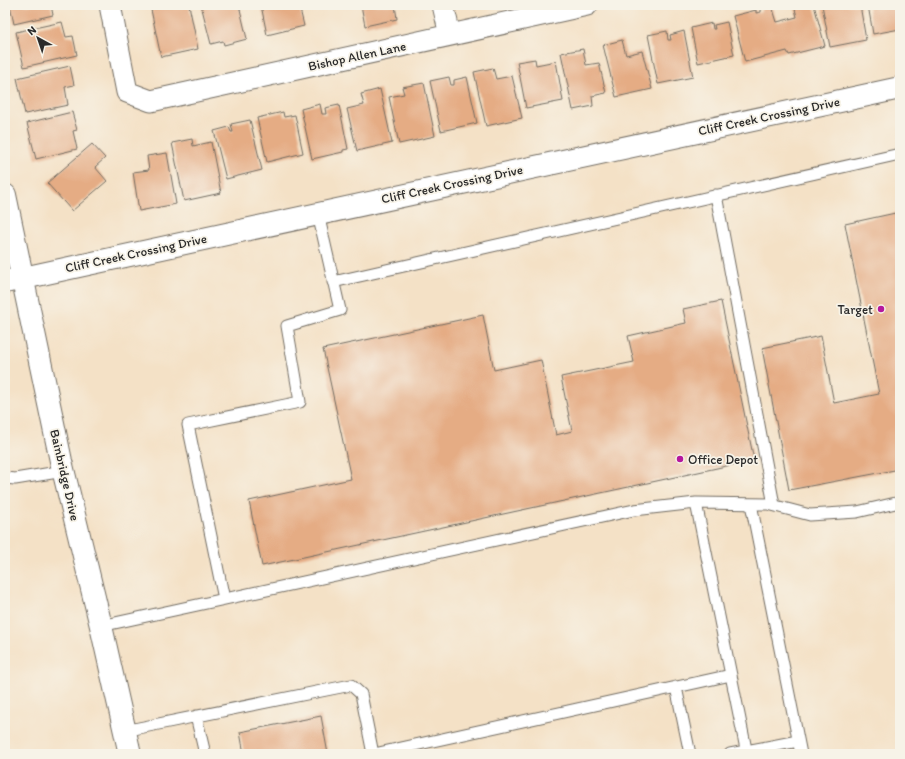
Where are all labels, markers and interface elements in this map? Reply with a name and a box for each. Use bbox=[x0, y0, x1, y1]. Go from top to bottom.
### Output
north arrow bbox=[18, 18, 58, 58]
text: N bbox=[25, 23, 39, 38]
street label: Bishop Allen Lane bbox=[307, 38, 407, 74]
street label: Cliff Creek Crossing Drive bbox=[697, 94, 841, 138]
street label: Cliff Creek Crossing Drive bbox=[380, 162, 524, 206]
street label: Cliff Creek Crossing Drive bbox=[64, 231, 208, 275]
place label: Target bbox=[837, 302, 873, 317]
marker: Target bbox=[876, 304, 886, 314]
street label: Bainbridge Drive bbox=[47, 428, 83, 522]
place label: Office Depot bbox=[688, 452, 758, 467]
marker: Office Depot bbox=[675, 454, 685, 464]

